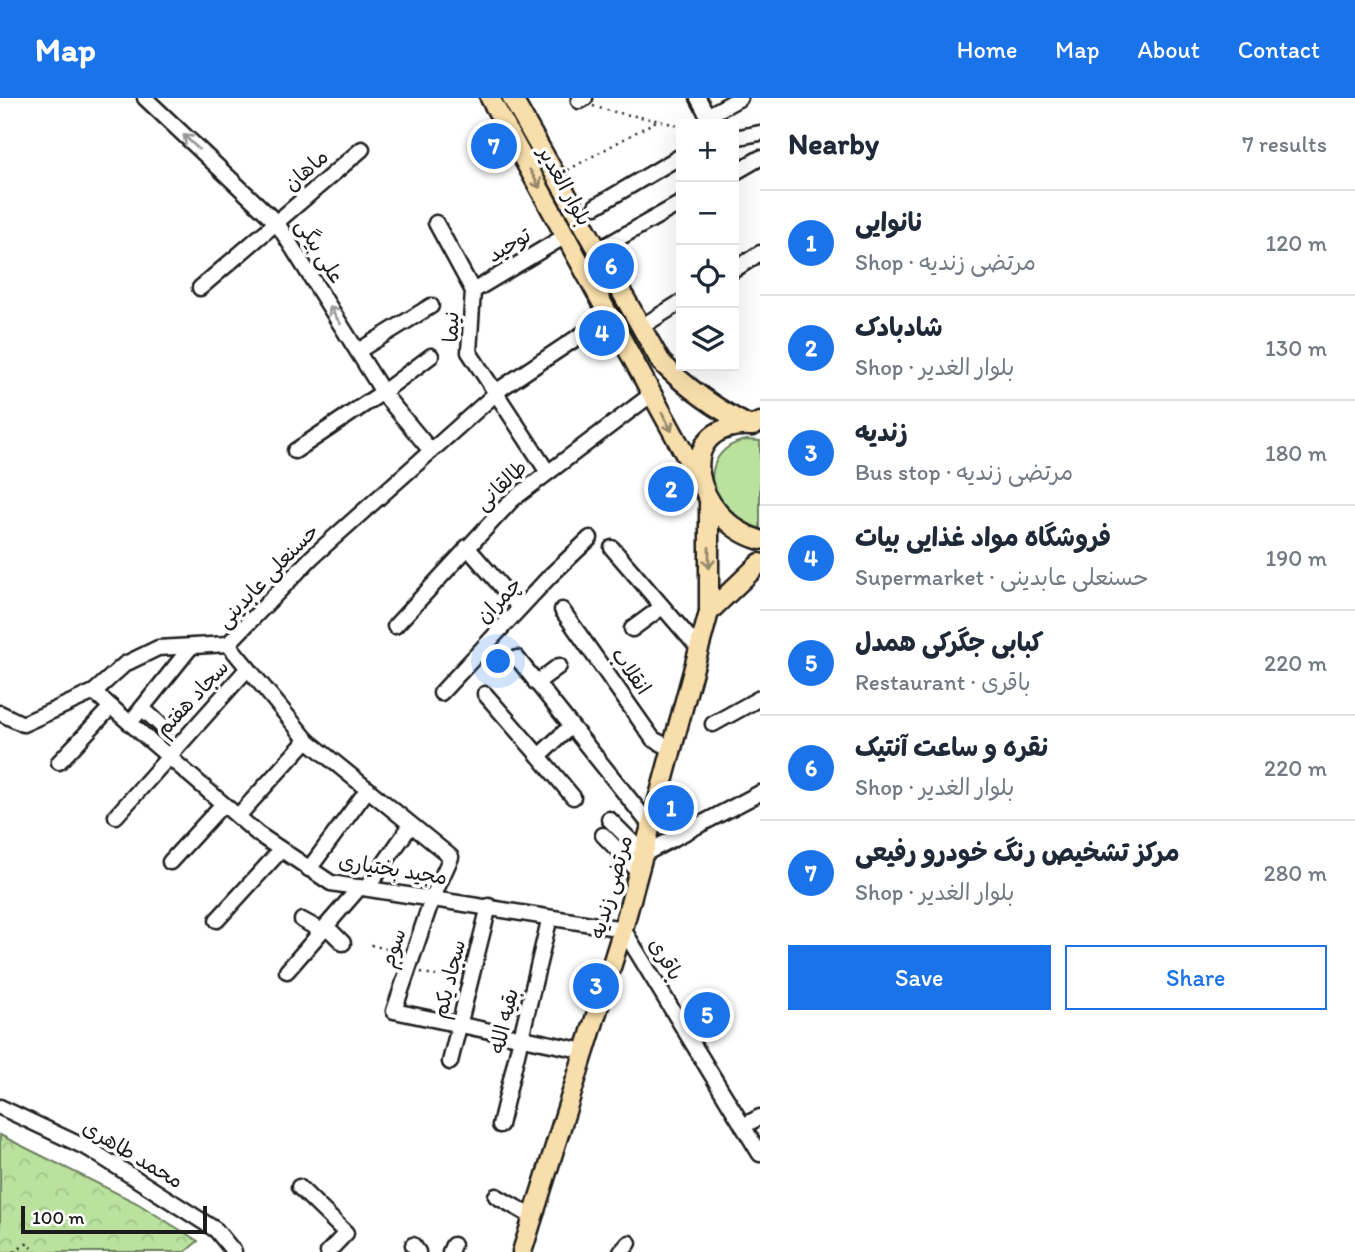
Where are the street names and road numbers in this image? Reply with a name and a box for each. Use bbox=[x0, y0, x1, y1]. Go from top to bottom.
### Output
street label: بلوار الغدیر bbox=[532, 140, 597, 230]
street label: ماهان bbox=[278, 144, 333, 196]
street label: علی بیگی bbox=[289, 214, 350, 289]
street label: توحید bbox=[482, 221, 536, 268]
street label: نیما bbox=[437, 311, 464, 343]
street label: طالقانی bbox=[469, 454, 533, 517]
street label: حسنعلی عابدینی bbox=[211, 518, 324, 634]
street label: چمران bbox=[471, 571, 527, 629]
street label: انقلاب bbox=[605, 642, 657, 700]
street label: سجاد هفتم bbox=[150, 654, 236, 744]
street label: مرتضی زندیه bbox=[584, 832, 639, 942]
street label: مجید بختیاری bbox=[337, 848, 449, 890]
street label: سوم bbox=[374, 925, 415, 972]
street label: باقری bbox=[643, 933, 689, 985]
street label: سجاد یکم bbox=[427, 937, 474, 1022]
street label: بقیه الله bbox=[484, 986, 524, 1056]
street label: محمد طاهری bbox=[79, 1114, 188, 1193]

